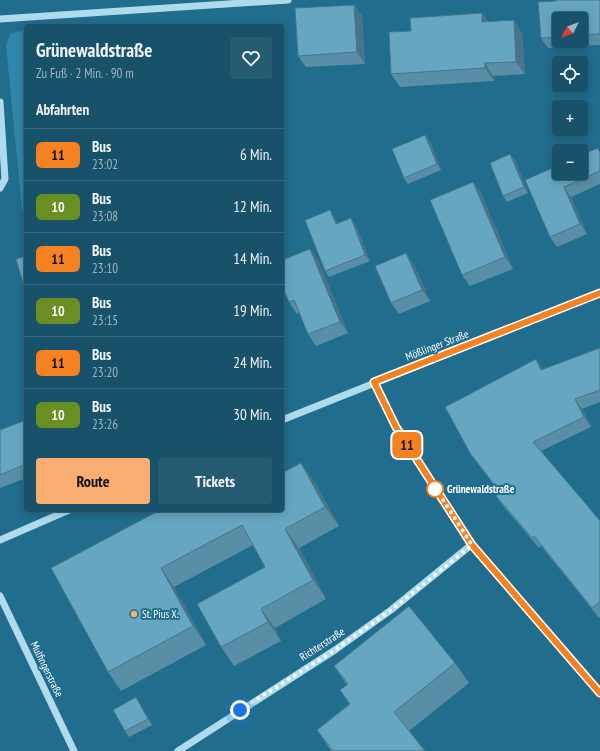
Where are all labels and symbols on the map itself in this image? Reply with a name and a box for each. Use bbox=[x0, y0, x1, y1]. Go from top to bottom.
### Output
north arrow bbox=[552, 12, 588, 48]
street label: Mößlinger Straße bbox=[403, 326, 471, 363]
line badge: 11 bbox=[389, 432, 425, 458]
marker: Grünewaldstraße bbox=[426, 480, 444, 498]
place label: Grünewaldstraße bbox=[447, 482, 515, 496]
place label: St. Pius X. bbox=[142, 607, 179, 621]
marker: St. Pius X. bbox=[129, 609, 139, 619]
street label: Richterstraße bbox=[297, 624, 348, 664]
street label: Mulfingerstraße bbox=[27, 639, 67, 700]
your location bbox=[230, 700, 250, 720]

